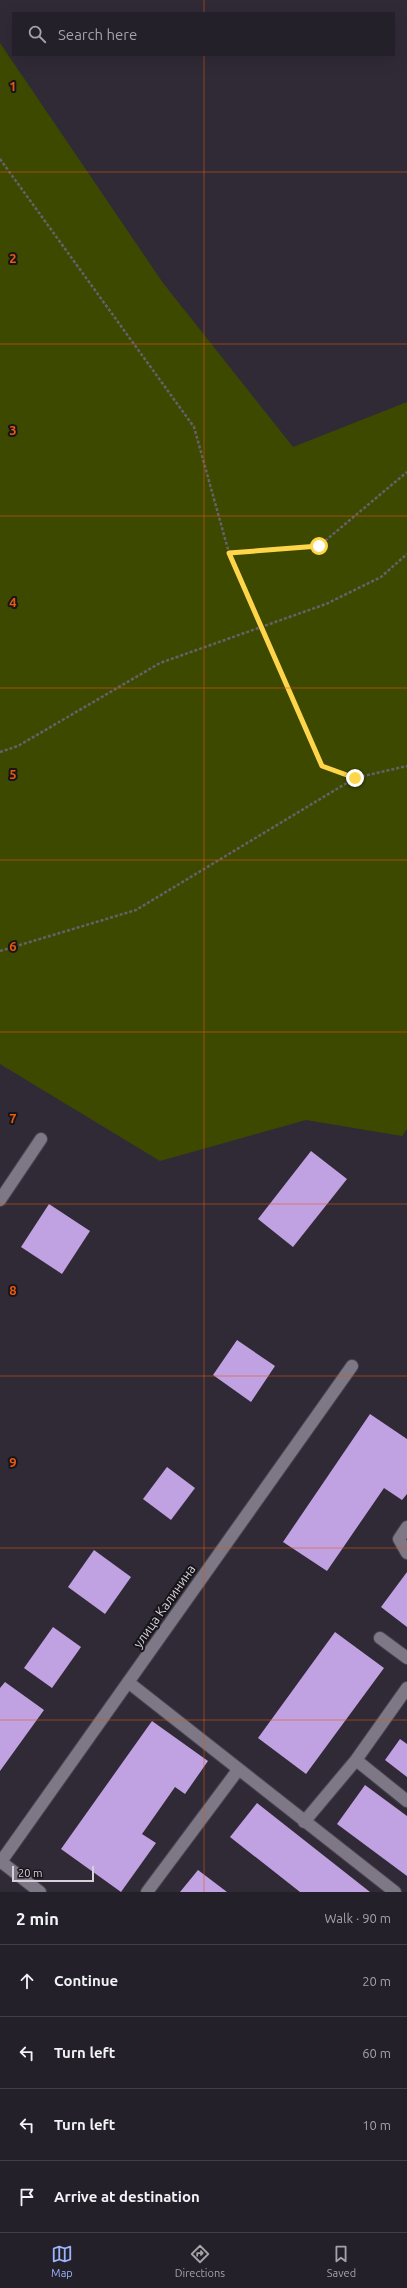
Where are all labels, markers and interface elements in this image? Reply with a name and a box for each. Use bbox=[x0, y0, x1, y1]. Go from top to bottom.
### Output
search box bbox=[12, 12, 395, 56]
icon: search bbox=[26, 23, 48, 45]
text: Search here bbox=[58, 26, 137, 43]
text: 1 bbox=[9, 79, 17, 93]
text: 2 bbox=[9, 251, 17, 265]
text: 3 bbox=[9, 423, 17, 437]
route start bbox=[310, 537, 328, 555]
text: 4 bbox=[9, 595, 17, 609]
text: 5 bbox=[9, 767, 17, 781]
route end bbox=[346, 769, 364, 787]
text: 6 bbox=[9, 939, 17, 953]
text: 7 bbox=[9, 1111, 17, 1125]
text: 8 bbox=[9, 1283, 17, 1297]
text: 9 bbox=[9, 1455, 17, 1469]
street label: улица Калинина bbox=[130, 1562, 198, 1650]
scale bar bbox=[12, 1864, 94, 1883]
text: 20 m bbox=[18, 1867, 42, 1879]
text: 2 min bbox=[16, 1909, 59, 1928]
text: Walk · 90 m bbox=[325, 1911, 391, 1925]
icon: ahead bbox=[16, 1970, 38, 1992]
text: Continue bbox=[54, 1972, 118, 1989]
text: 20 m bbox=[362, 1974, 391, 1988]
icon: left bbox=[16, 2042, 38, 2064]
text: Turn left bbox=[54, 2044, 115, 2061]
text: 60 m bbox=[362, 2046, 391, 2060]
icon: left bbox=[16, 2114, 38, 2136]
text: Turn left bbox=[54, 2116, 115, 2133]
text: 10 m bbox=[362, 2118, 391, 2132]
icon: arrive bbox=[16, 2186, 38, 2208]
text: Arrive at destination bbox=[54, 2188, 200, 2205]
tab: Map bbox=[51, 2243, 73, 2279]
tab: Directions bbox=[175, 2243, 225, 2279]
tab: Saved bbox=[327, 2243, 356, 2279]

